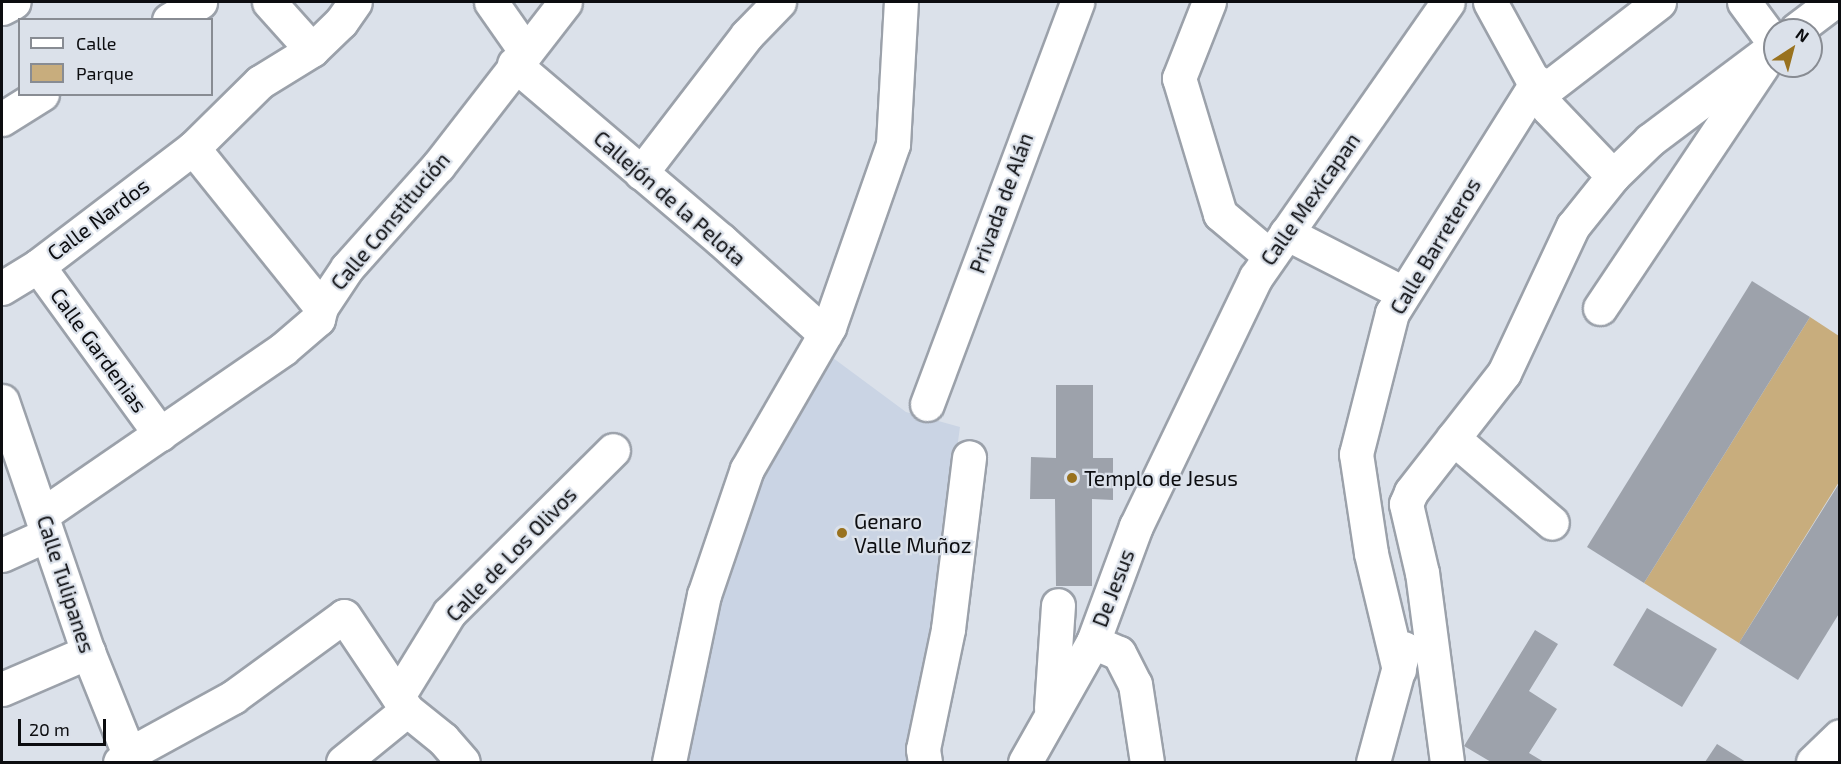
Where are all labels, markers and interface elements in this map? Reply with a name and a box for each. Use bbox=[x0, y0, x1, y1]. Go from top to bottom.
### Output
legend bbox=[18, 18, 213, 96]
north arrow bbox=[1763, 18, 1823, 78]
text: N bbox=[1792, 24, 1813, 46]
text: Calle bbox=[76, 32, 117, 54]
text: Parque bbox=[76, 62, 134, 84]
street label: Callejón de la Pelota bbox=[589, 125, 751, 271]
street label: Calle Mexicapan bbox=[1255, 128, 1365, 270]
street label: Privada de Alán bbox=[964, 129, 1038, 277]
street label: Calle Constitución bbox=[325, 147, 455, 295]
street label: Calle Nardos bbox=[42, 172, 154, 266]
street label: Calle Barreteros bbox=[1384, 173, 1486, 319]
street label: Calle Gardenias bbox=[45, 283, 153, 417]
place label: Templo de Jesus bbox=[1084, 465, 1238, 491]
marker: Templo de Jesus bbox=[1065, 471, 1079, 485]
street label: Calle de Los Olivos bbox=[440, 482, 582, 626]
place label: Genaro Valle Muñoz bbox=[854, 508, 971, 558]
street label: Calle Tulipanes bbox=[32, 512, 100, 656]
marker: Genaro Valle Muñoz bbox=[835, 526, 849, 540]
street label: De Jesus bbox=[1087, 545, 1139, 631]
scale bar bbox=[21, 707, 110, 745]
text: 20 m bbox=[29, 718, 70, 740]

